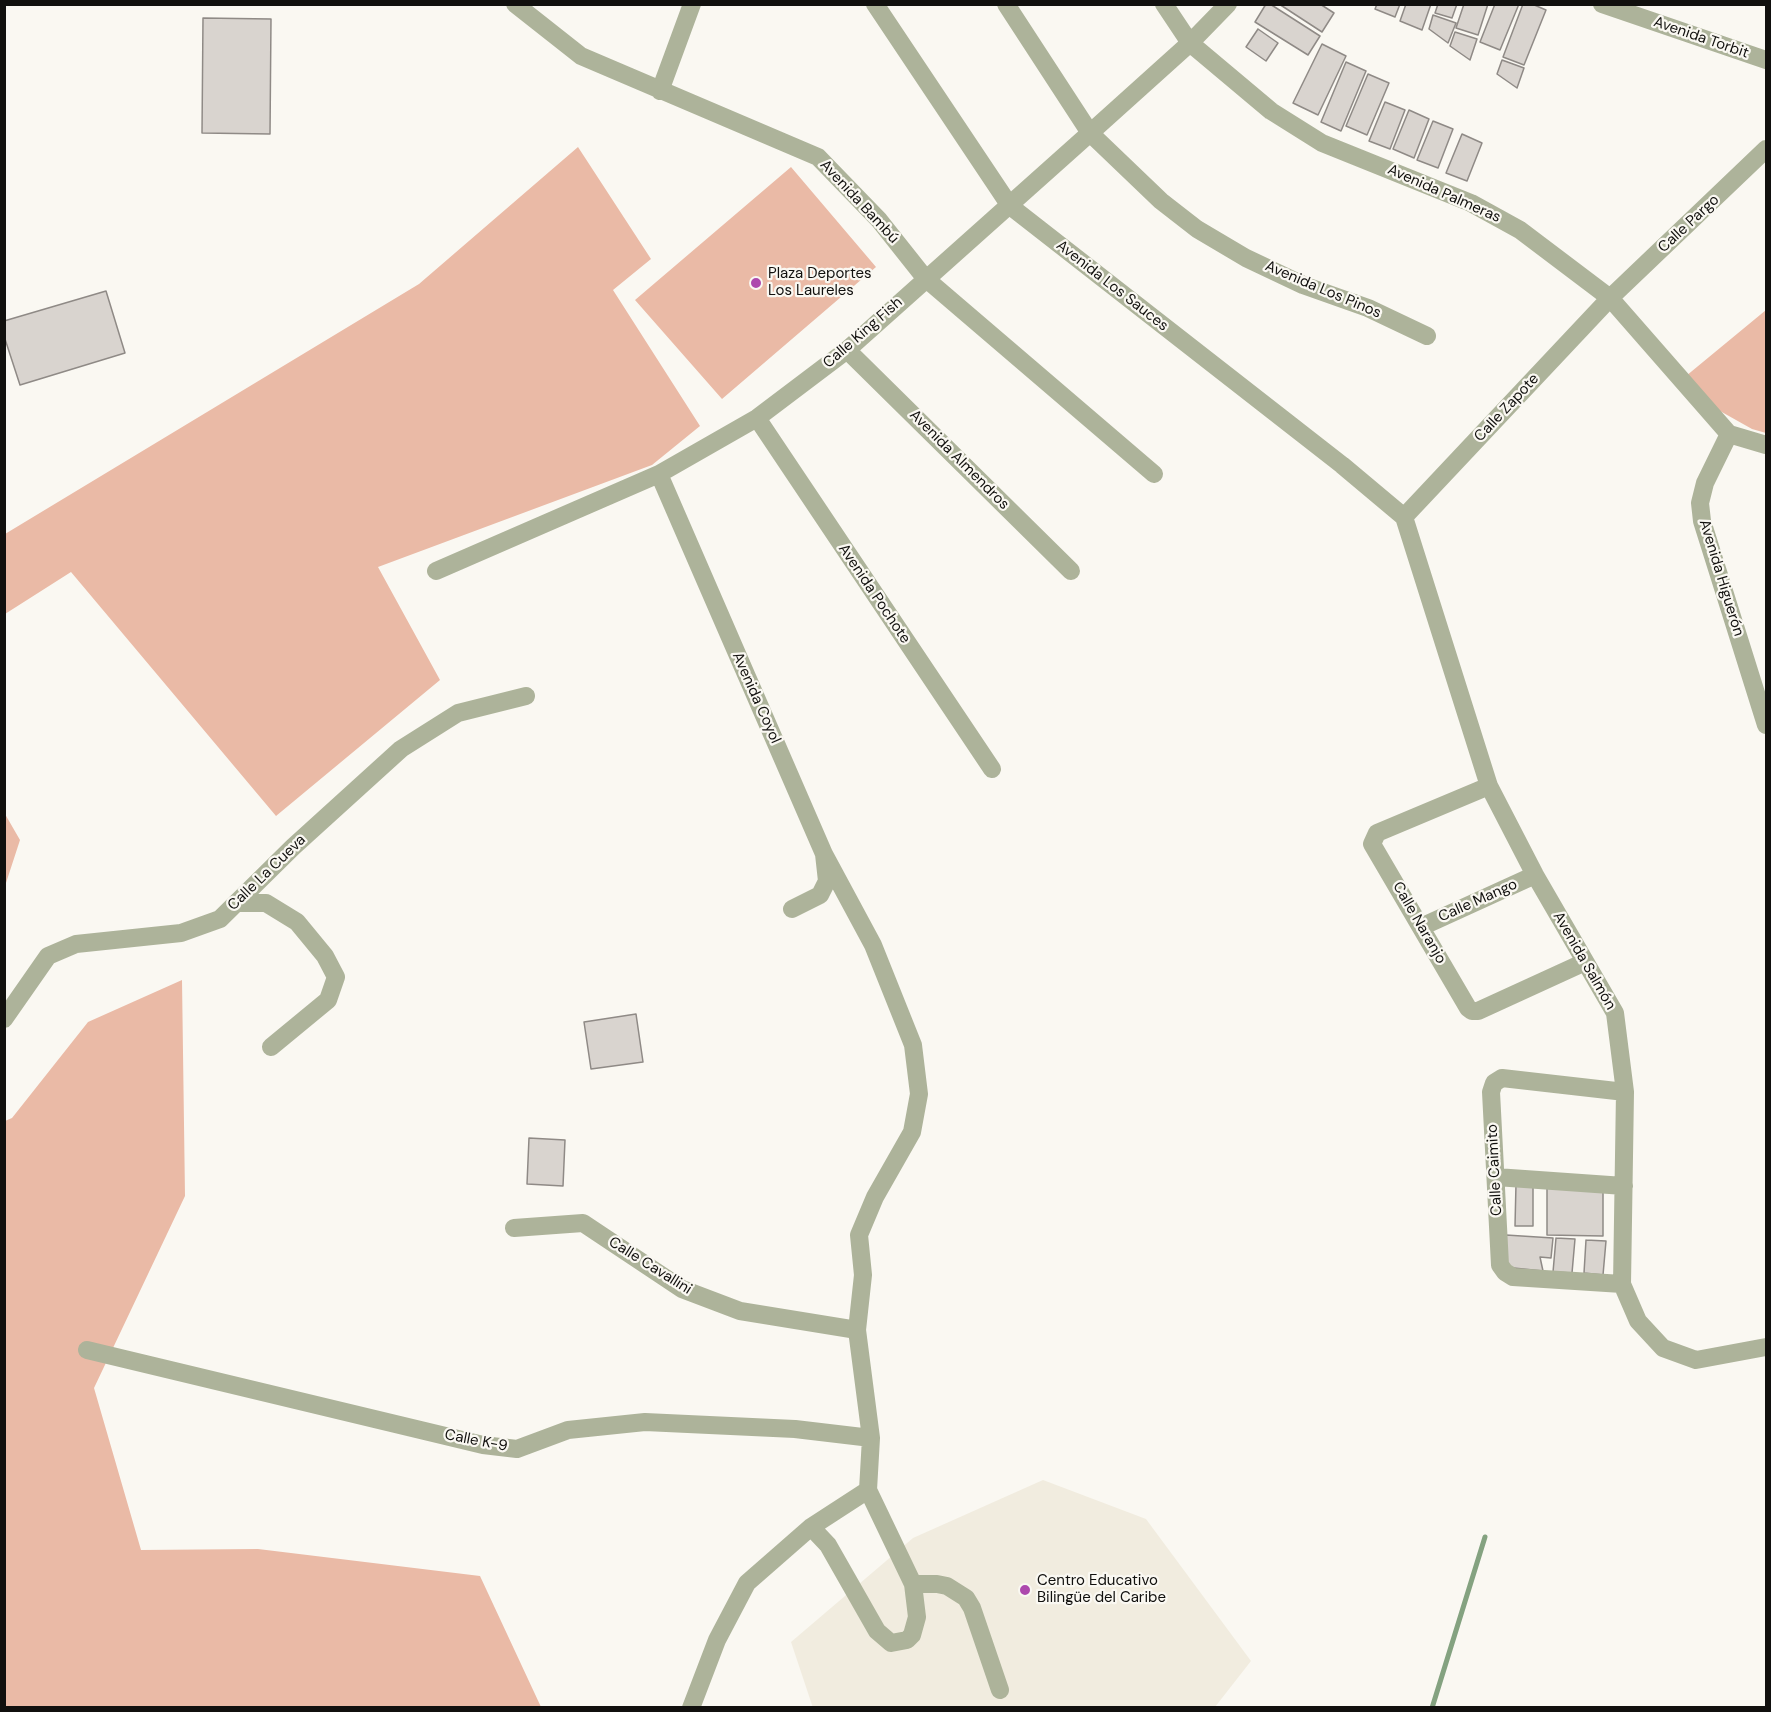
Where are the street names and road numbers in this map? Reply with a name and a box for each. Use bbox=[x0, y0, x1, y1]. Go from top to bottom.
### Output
street label: Avenida Torbit bbox=[1651, 13, 1751, 63]
street label: Avenida Bambú bbox=[816, 157, 902, 247]
street label: Avenida Palmeras bbox=[1385, 161, 1503, 227]
street label: Calle Pargo bbox=[1655, 191, 1723, 257]
street label: Avenida Los Sauces bbox=[1052, 237, 1172, 335]
street label: Avenida Los Pinos bbox=[1262, 257, 1384, 323]
street label: Calle King Fish bbox=[820, 294, 906, 372]
street label: Calle Zapote bbox=[1471, 370, 1543, 446]
street label: Avenida Almendros bbox=[905, 406, 1013, 514]
street label: Avenida Higuerón bbox=[1695, 517, 1747, 639]
street label: Avenida Pochote bbox=[834, 541, 914, 647]
street label: Avenida Coyol bbox=[728, 650, 784, 746]
street label: Calle La Cueva bbox=[224, 831, 310, 915]
street label: Calle Mango bbox=[1436, 876, 1520, 926]
street label: Calle Naranjo bbox=[1388, 879, 1450, 967]
street label: Avenida Salmón bbox=[1549, 909, 1619, 1013]
street label: Calle Caimito bbox=[1484, 1124, 1506, 1216]
street label: Calle Cavallini bbox=[605, 1233, 695, 1299]
street label: Calle K-9 bbox=[443, 1426, 509, 1456]

